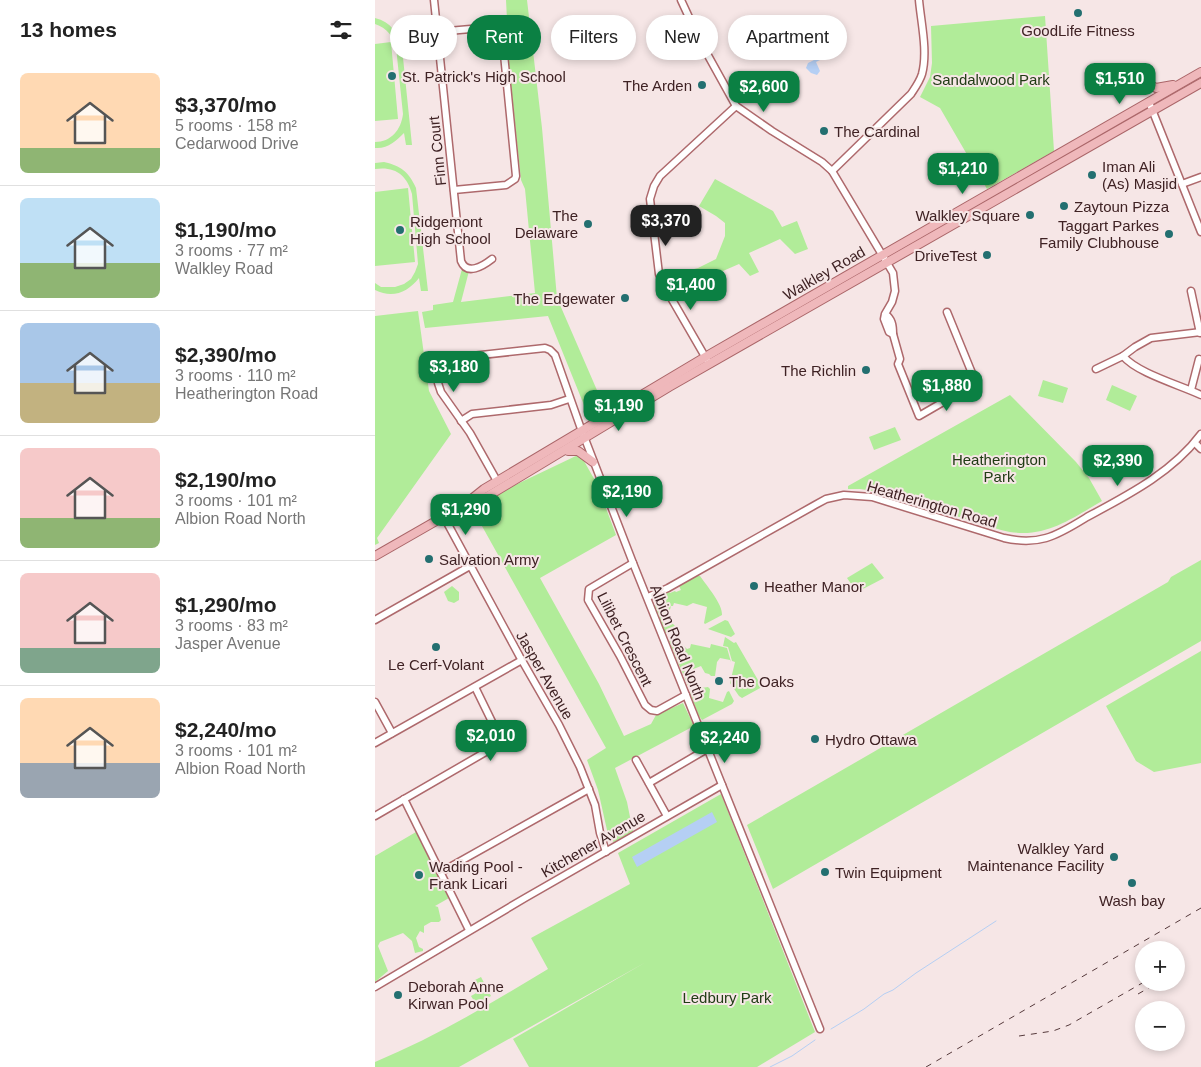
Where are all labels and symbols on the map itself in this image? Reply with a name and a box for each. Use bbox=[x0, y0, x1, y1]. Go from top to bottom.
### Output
marker: GoodLife Fitness bbox=[1072, 7, 1084, 19]
place label: GoodLife Fitness bbox=[1021, 22, 1135, 39]
pin: $1,510 bbox=[1079, 62, 1161, 105]
place label: St. Patrick's High School bbox=[402, 68, 566, 85]
marker: St. Patrick's High School bbox=[386, 70, 398, 82]
pin: $2,600 bbox=[723, 70, 805, 113]
park label: Sandalwood Park bbox=[932, 71, 1050, 88]
place label: The Arden bbox=[623, 77, 692, 94]
marker: The Arden bbox=[696, 79, 708, 91]
street label: Finn Court bbox=[425, 114, 449, 187]
place label: The Cardinal bbox=[834, 123, 920, 140]
marker: The Cardinal bbox=[818, 125, 830, 137]
pin: $1,210 bbox=[922, 152, 1004, 195]
place label: Iman Ali (As) Masjid bbox=[1102, 158, 1177, 192]
marker: Iman Ali (As) Masjid bbox=[1086, 169, 1098, 181]
place label: Zaytoun Pizza bbox=[1074, 198, 1170, 215]
marker: Zaytoun Pizza bbox=[1058, 200, 1070, 212]
pin: $3,370 bbox=[625, 204, 707, 247]
place label: The Delaware bbox=[515, 207, 578, 241]
place label: Walkley Square bbox=[916, 207, 1020, 224]
marker: Walkley Square bbox=[1024, 209, 1036, 221]
place label: Ridgemont High School bbox=[410, 213, 491, 247]
place label: Taggart Parkes Family Clubhouse bbox=[1039, 217, 1159, 251]
marker: The Delaware bbox=[582, 218, 594, 230]
marker: Ridgemont High School bbox=[394, 224, 406, 236]
marker: Taggart Parkes Family Clubhouse bbox=[1163, 228, 1175, 240]
street label: Walkley Road bbox=[780, 243, 868, 303]
place label: DriveTest bbox=[914, 247, 978, 264]
marker: DriveTest bbox=[981, 249, 993, 261]
pin: $1,400 bbox=[650, 268, 732, 311]
place label: The Edgewater bbox=[513, 290, 615, 307]
marker: The Edgewater bbox=[619, 292, 631, 304]
pin: $3,180 bbox=[413, 350, 495, 393]
place label: The Richlin bbox=[781, 362, 856, 379]
marker: The Richlin bbox=[860, 364, 872, 376]
pin: $1,880 bbox=[906, 370, 988, 412]
pin: $1,190 bbox=[578, 390, 660, 432]
pin: $2,390 bbox=[1077, 444, 1159, 487]
park label: Heatherington Park bbox=[952, 451, 1046, 485]
pin: $2,190 bbox=[586, 476, 668, 518]
street label: Heatherington Road bbox=[865, 477, 999, 531]
pin: $1,290 bbox=[425, 494, 507, 536]
place label: Salvation Army bbox=[439, 551, 540, 568]
marker: Salvation Army bbox=[423, 553, 435, 565]
place label: Heather Manor bbox=[764, 578, 864, 595]
marker: Heather Manor bbox=[748, 580, 760, 592]
street label: Albion Road North bbox=[647, 582, 709, 702]
street label: Lilibet Crescent bbox=[594, 589, 656, 690]
street label: Jasper Avenue bbox=[513, 628, 577, 722]
marker: Le Cerf-Volant bbox=[430, 641, 442, 653]
place label: Le Cerf-Volant bbox=[388, 656, 485, 673]
place label: The Oaks bbox=[729, 673, 794, 690]
marker: The Oaks bbox=[713, 675, 725, 687]
pin: $2,010 bbox=[450, 720, 532, 762]
pin: $2,240 bbox=[684, 722, 766, 764]
place label: Hydro Ottawa bbox=[825, 731, 917, 748]
marker: Hydro Ottawa bbox=[809, 733, 821, 745]
street label: Kitchener Avenue bbox=[538, 807, 648, 881]
place label: Walkley Yard Maintenance Facility bbox=[967, 840, 1104, 874]
marker: Walkley Yard Maintenance Facility bbox=[1108, 851, 1120, 863]
place label: Wading Pool - Frank Licari bbox=[429, 858, 523, 892]
place label: Twin Equipment bbox=[835, 864, 943, 881]
marker: Twin Equipment bbox=[819, 866, 831, 878]
marker: Wading Pool - Frank Licari bbox=[413, 869, 425, 881]
marker: Wash bay bbox=[1126, 877, 1138, 889]
place label: Wash bay bbox=[1099, 892, 1166, 909]
place label: Deborah Anne Kirwan Pool bbox=[408, 978, 504, 1012]
marker: Deborah Anne Kirwan Pool bbox=[392, 989, 404, 1001]
park label: Ledbury Park bbox=[682, 989, 772, 1006]

